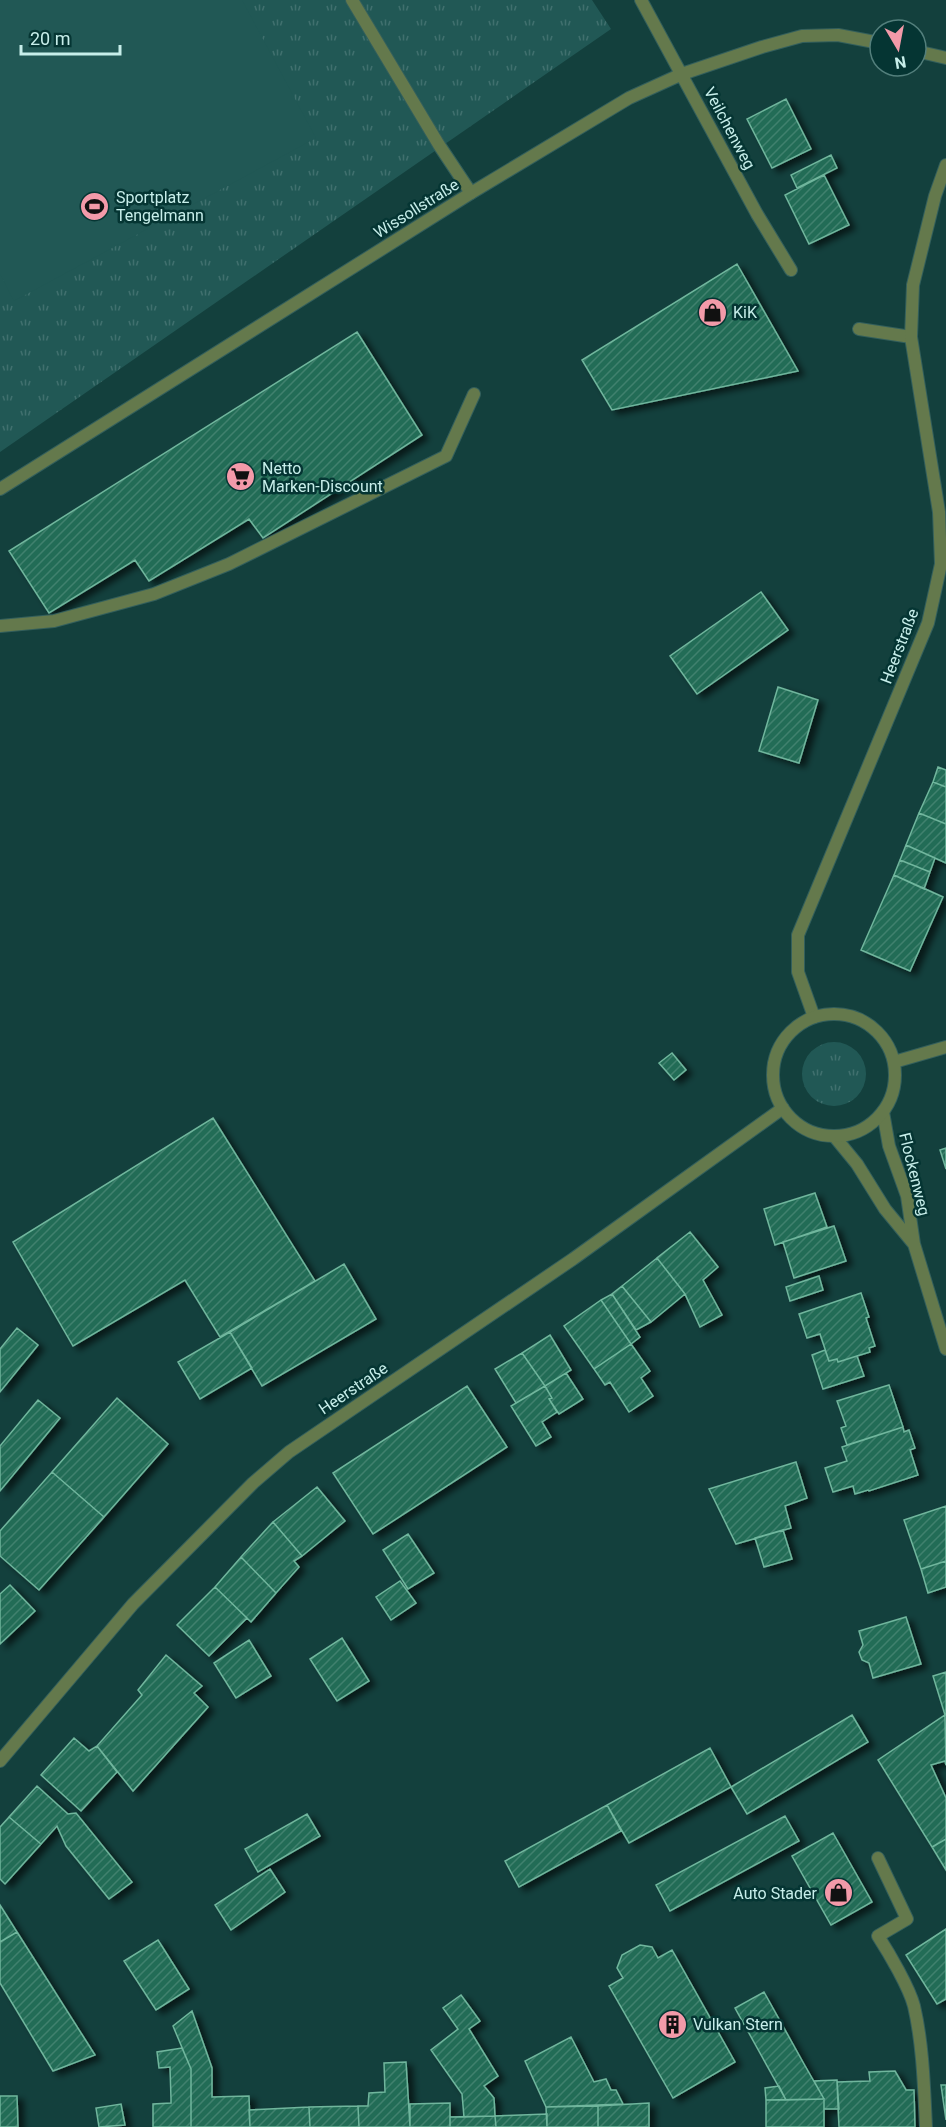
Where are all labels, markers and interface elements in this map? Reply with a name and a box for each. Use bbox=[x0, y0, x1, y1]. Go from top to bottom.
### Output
scale bar bbox=[21, 18, 120, 56]
north arrow bbox=[868, 18, 928, 78]
text: 20 m bbox=[30, 28, 70, 49]
text: N bbox=[893, 52, 908, 73]
street label: Veilchenweg bbox=[700, 84, 759, 172]
street label: Wissollstraße bbox=[370, 175, 462, 242]
place label: Sportplatz Tengelmann bbox=[116, 188, 204, 225]
sports icon: Sportplatz Tengelmann bbox=[79, 190, 111, 222]
shop icon: KiK bbox=[696, 296, 728, 328]
place label: KiK bbox=[733, 303, 758, 322]
place label: Netto Marken-Discount bbox=[262, 459, 383, 496]
supermarket icon: Netto Marken-Discount bbox=[225, 461, 257, 493]
street label: Heerstraße bbox=[876, 606, 923, 687]
street label: Flockenweg bbox=[895, 1131, 934, 1218]
street label: Heerstraße bbox=[315, 1358, 391, 1418]
shop icon: Auto Stader bbox=[822, 1877, 854, 1909]
place label: Auto Stader bbox=[733, 1884, 818, 1903]
building icon: Vulkan Stern bbox=[656, 2008, 688, 2040]
place label: Vulkan Stern bbox=[693, 2015, 783, 2034]

